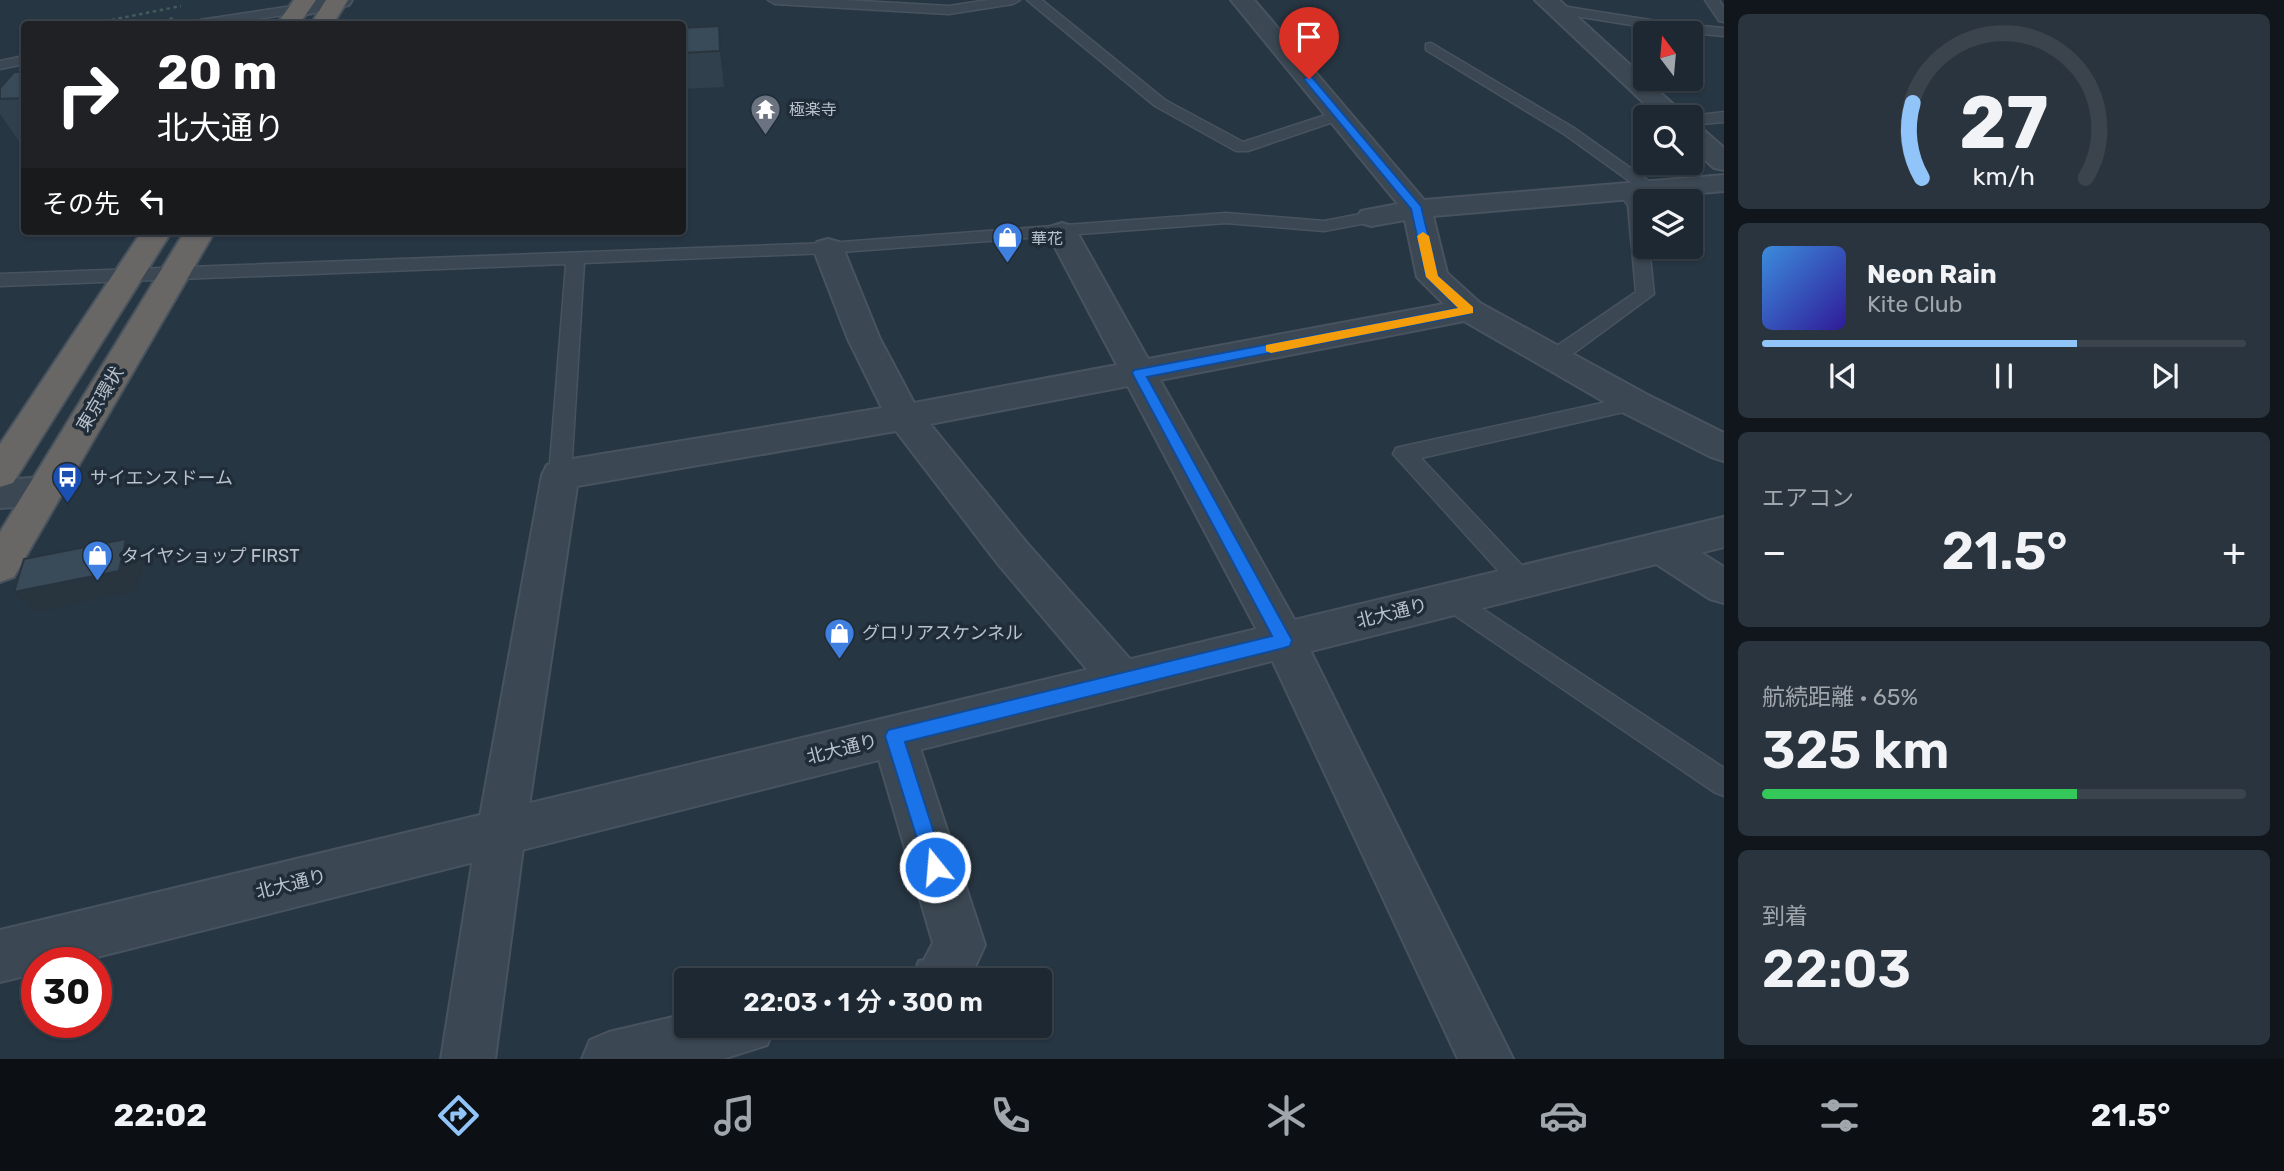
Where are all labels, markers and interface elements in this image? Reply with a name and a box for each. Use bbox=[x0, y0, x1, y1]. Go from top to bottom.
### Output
pin bbox=[1279, 7, 1339, 79]
icon: arrive bbox=[1290, 18, 1328, 56]
north arrow bbox=[1633, 21, 1703, 91]
map controls bbox=[1633, 21, 1703, 259]
text: 20 m bbox=[157, 43, 278, 101]
icon: right bbox=[42, 49, 133, 140]
text: 27 bbox=[1959, 80, 2049, 166]
temple icon: 極楽寺 bbox=[749, 92, 783, 136]
place label: 極楽寺 bbox=[789, 100, 837, 119]
button: search bbox=[1633, 105, 1703, 175]
text: 北大通り bbox=[157, 109, 285, 147]
text: km/h bbox=[1973, 161, 2035, 190]
icon: left bbox=[134, 182, 172, 220]
text: その先 bbox=[42, 189, 120, 220]
button: layers bbox=[1633, 189, 1703, 259]
shop icon: 華花 bbox=[991, 221, 1025, 265]
place label: 華花 bbox=[1031, 229, 1063, 248]
text: Neon Rain bbox=[1867, 259, 1997, 290]
text: Kite Club bbox=[1867, 290, 1962, 318]
icon: previous bbox=[1824, 357, 1862, 395]
icon: pause bbox=[1985, 357, 2023, 395]
icon: next bbox=[2146, 357, 2184, 395]
street label: 東京環状 bbox=[72, 362, 128, 436]
bus stop icon: サイエンスドーム bbox=[50, 461, 84, 505]
place label: サイエンスドーム bbox=[90, 467, 233, 489]
text: エアコン bbox=[1762, 484, 1854, 512]
text: 21.5° bbox=[1941, 520, 2068, 582]
text: − bbox=[1762, 529, 1787, 575]
text: + bbox=[2222, 529, 2246, 575]
shop icon: タイヤショップ FIRST bbox=[81, 539, 115, 583]
place label: タイヤショップ FIRST bbox=[121, 545, 300, 567]
street label: 北大通り bbox=[1354, 594, 1430, 632]
shop icon: グロリアスケンネル bbox=[822, 616, 856, 660]
place label: グロリアスケンネル bbox=[862, 622, 1023, 644]
text: 航続距離 · 65% bbox=[1762, 683, 1918, 711]
text: 325 km bbox=[1762, 719, 1950, 781]
street label: 北大通り bbox=[804, 730, 880, 768]
position arrow bbox=[898, 830, 972, 904]
street label: 北大通り bbox=[253, 865, 329, 903]
text: 到着 bbox=[1762, 902, 1808, 930]
text: 22:03 bbox=[1762, 938, 1911, 1000]
speed limit sign: 30 bbox=[21, 947, 112, 1038]
text: 22:03 · 1 分 · 300 m bbox=[743, 987, 983, 1018]
icon: directions bbox=[434, 1091, 483, 1140]
icon: music bbox=[710, 1091, 759, 1140]
icon: phone bbox=[986, 1091, 1035, 1140]
icon: climate bbox=[1262, 1091, 1311, 1140]
icon: car bbox=[1539, 1091, 1588, 1140]
icon: filters bbox=[1815, 1091, 1864, 1140]
text: 22:02 bbox=[114, 1096, 207, 1134]
text: 21.5° bbox=[2091, 1096, 2170, 1134]

